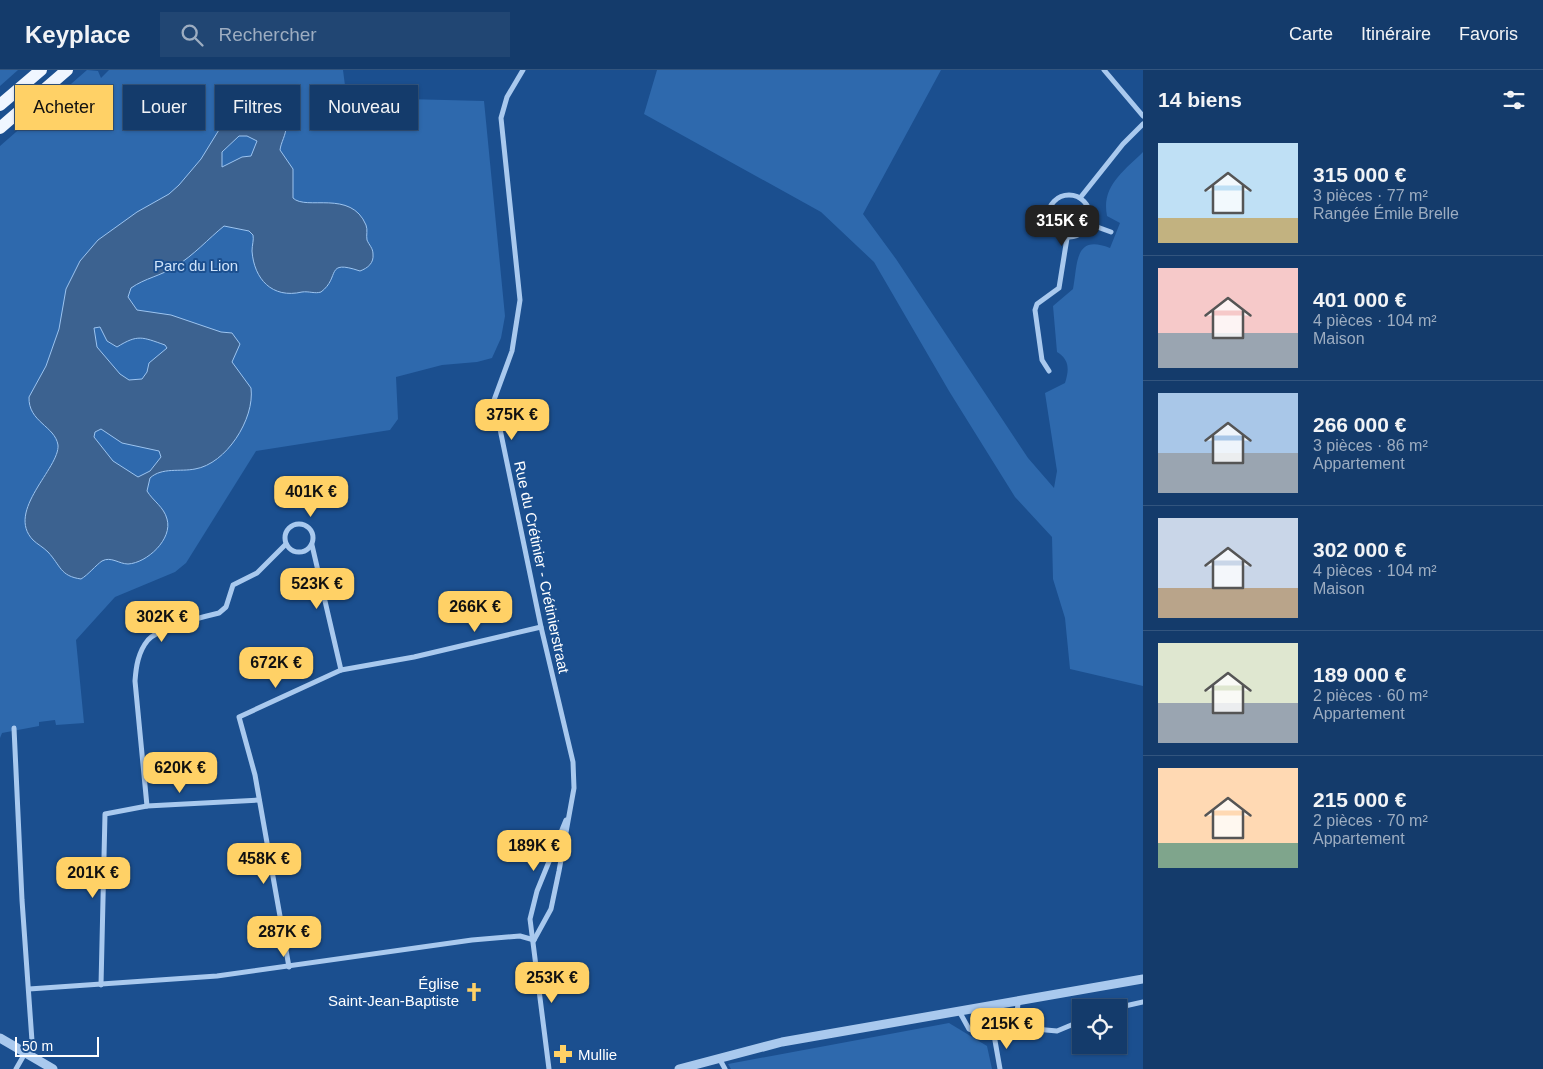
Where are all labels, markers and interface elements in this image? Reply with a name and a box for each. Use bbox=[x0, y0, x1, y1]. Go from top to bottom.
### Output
search box bbox=[160, 12, 510, 57]
text: Keyplace bbox=[25, 21, 130, 48]
icon: search bbox=[178, 21, 206, 49]
text: Rechercher bbox=[218, 24, 317, 45]
text: Carte bbox=[1289, 24, 1333, 44]
text: Itinéraire bbox=[1361, 24, 1431, 44]
text: Favoris bbox=[1459, 24, 1518, 44]
chip: Acheter bbox=[15, 85, 113, 130]
chip: Louer bbox=[123, 85, 205, 130]
chip: Filtres bbox=[215, 85, 300, 130]
chip: Nouveau bbox=[310, 85, 418, 130]
icon: filters bbox=[1500, 86, 1528, 114]
text: 14 biens bbox=[1158, 88, 1242, 111]
icon: home bbox=[1198, 163, 1258, 223]
text: 315 000 € bbox=[1313, 163, 1406, 186]
text: 3 pièces · 77 m² bbox=[1313, 187, 1428, 204]
pin: 315K € bbox=[1021, 204, 1103, 247]
text: Rangée Émile Brelle bbox=[1313, 205, 1459, 222]
text: 315K € bbox=[1036, 212, 1088, 229]
park label: Parc du Lion bbox=[154, 257, 238, 274]
icon: home bbox=[1198, 288, 1258, 348]
text: 401 000 € bbox=[1313, 288, 1406, 311]
text: 4 pièces · 104 m² bbox=[1313, 312, 1437, 329]
text: Maison bbox=[1313, 330, 1365, 347]
pin: 375K € bbox=[471, 398, 553, 441]
text: 375K € bbox=[486, 406, 538, 423]
icon: home bbox=[1198, 413, 1258, 473]
text: 266 000 € bbox=[1313, 413, 1406, 436]
text: 3 pièces · 86 m² bbox=[1313, 437, 1428, 454]
text: Appartement bbox=[1313, 455, 1405, 472]
street label: Rue du Crétinier - Crétinierstraat bbox=[511, 459, 573, 676]
pin: 401K € bbox=[270, 476, 352, 518]
text: 401K € bbox=[285, 483, 337, 500]
icon: home bbox=[1198, 538, 1258, 598]
text: 302 000 € bbox=[1313, 538, 1406, 561]
text: 4 pièces · 104 m² bbox=[1313, 562, 1437, 579]
pin: 523K € bbox=[276, 568, 358, 610]
text: 523K € bbox=[291, 575, 343, 592]
text: Maison bbox=[1313, 580, 1365, 597]
pin: 266K € bbox=[434, 590, 516, 633]
text: 266K € bbox=[449, 598, 501, 615]
pin: 302K € bbox=[121, 600, 203, 643]
text: 302K € bbox=[136, 608, 188, 625]
pin: 672K € bbox=[235, 646, 317, 689]
text: 672K € bbox=[250, 654, 302, 671]
icon: home bbox=[1198, 663, 1258, 723]
text: 189 000 € bbox=[1313, 663, 1406, 686]
text: 2 pièces · 60 m² bbox=[1313, 687, 1428, 704]
text: Appartement bbox=[1313, 705, 1405, 722]
pin: 620K € bbox=[139, 752, 221, 794]
text: 620K € bbox=[154, 759, 206, 776]
icon: home bbox=[1198, 788, 1258, 848]
text: 215 000 € bbox=[1313, 788, 1406, 811]
text: 2 pièces · 70 m² bbox=[1313, 812, 1428, 829]
pin: 189K € bbox=[493, 830, 575, 872]
text: Appartement bbox=[1313, 830, 1405, 847]
text: 189K € bbox=[508, 837, 560, 854]
pin: 458K € bbox=[223, 842, 305, 885]
text: 458K € bbox=[238, 850, 290, 867]
pin: 201K € bbox=[52, 856, 134, 899]
text: 201K € bbox=[67, 864, 119, 881]
pin: 287K € bbox=[243, 916, 325, 958]
text: 287K € bbox=[258, 923, 310, 940]
pin: 253K € bbox=[511, 962, 593, 1004]
text: 253K € bbox=[526, 969, 578, 986]
place label: Église Saint-Jean-Baptiste bbox=[328, 975, 459, 1009]
church icon: Église Saint-Jean-Baptiste bbox=[463, 981, 485, 1003]
map controls bbox=[1072, 999, 1127, 1054]
button: locate bbox=[1072, 999, 1127, 1054]
pin: 215K € bbox=[966, 1008, 1048, 1050]
text: 215K € bbox=[981, 1015, 1033, 1032]
scale bar bbox=[15, 1034, 99, 1057]
text: 50 m bbox=[22, 1038, 53, 1054]
pharmacy icon: Mullie bbox=[552, 1043, 574, 1065]
place label: Mullie bbox=[578, 1046, 617, 1063]

